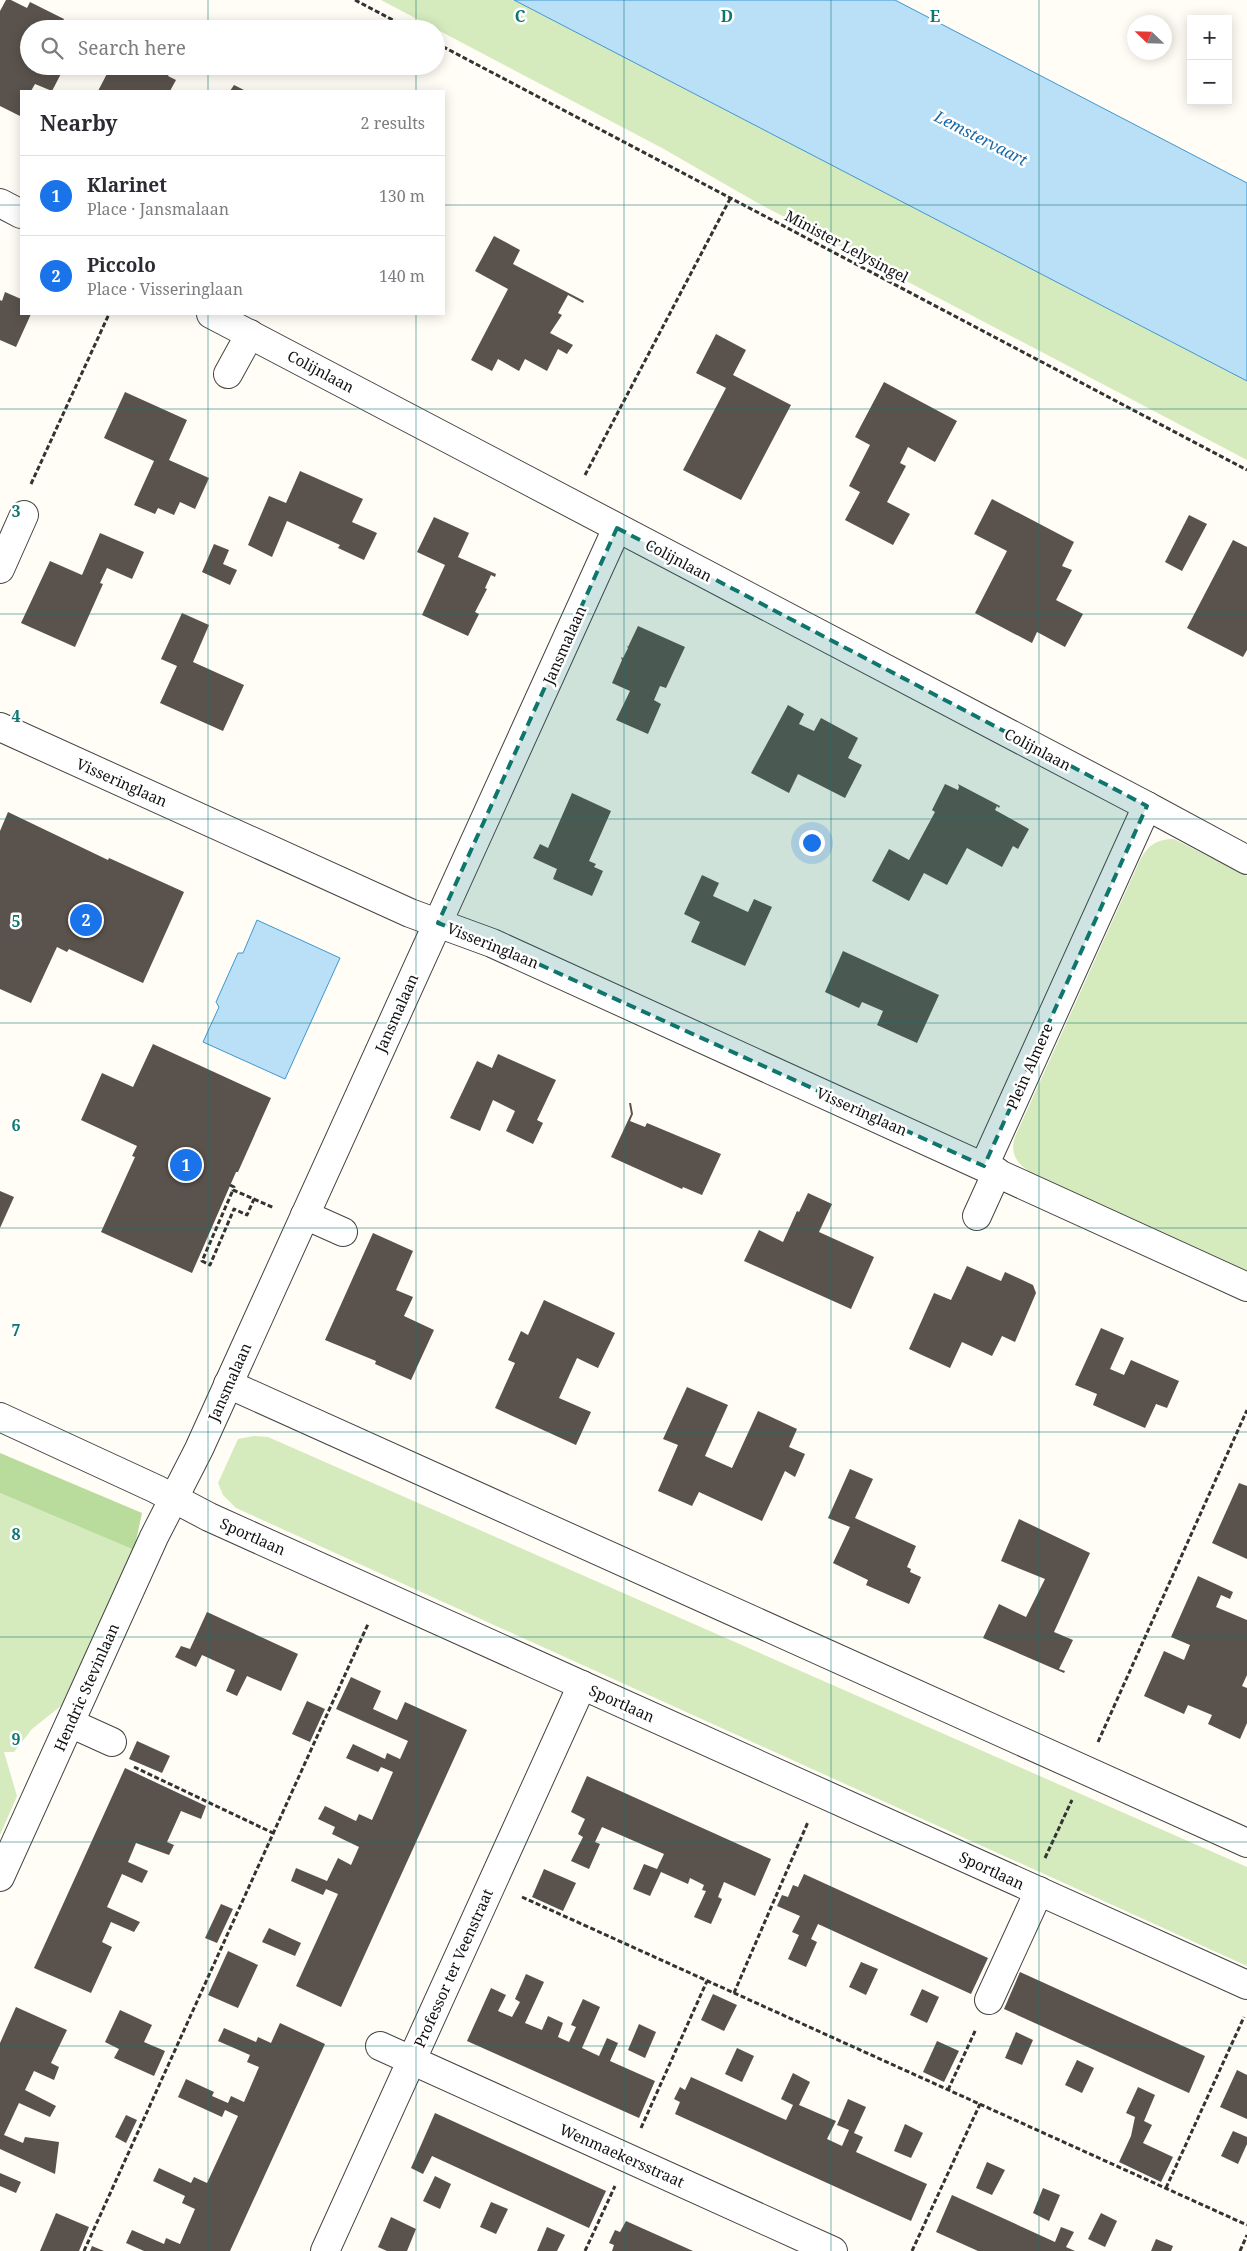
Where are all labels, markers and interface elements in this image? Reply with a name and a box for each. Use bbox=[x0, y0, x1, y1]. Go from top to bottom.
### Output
text: C bbox=[515, 5, 526, 27]
text: D bbox=[721, 5, 733, 27]
text: E bbox=[930, 5, 940, 27]
north arrow bbox=[1127, 15, 1172, 60]
map controls bbox=[1187, 15, 1232, 105]
button: + bbox=[1187, 15, 1232, 60]
search box bbox=[20, 20, 445, 75]
icon: search bbox=[38, 34, 66, 62]
text: Search here bbox=[78, 35, 186, 61]
button: − bbox=[1187, 60, 1232, 105]
water label: Lemstervaart bbox=[930, 105, 1031, 171]
text: Nearby bbox=[40, 109, 118, 137]
text: 2 results bbox=[361, 112, 425, 134]
text: Klarinet bbox=[87, 172, 167, 198]
text: 1 bbox=[51, 185, 61, 207]
text: 130 m bbox=[379, 185, 425, 207]
text: Place · Jansmalaan bbox=[87, 198, 229, 220]
street label: Minister Lelysingel bbox=[782, 205, 912, 287]
text: Piccolo bbox=[87, 252, 156, 278]
text: 2 bbox=[51, 265, 61, 287]
text: 140 m bbox=[379, 265, 425, 287]
text: Place · Visseringlaan bbox=[87, 278, 243, 300]
street label: Colijnlaan bbox=[284, 345, 358, 397]
text: 3 bbox=[11, 500, 21, 522]
street label: Colijnlaan bbox=[642, 534, 716, 586]
street label: Jansmalaan bbox=[537, 602, 590, 688]
text: 4 bbox=[11, 705, 21, 727]
street label: Colijnlaan bbox=[1001, 723, 1075, 775]
street label: Visseringlaan bbox=[73, 753, 171, 811]
your location bbox=[799, 830, 825, 856]
pin: 2 bbox=[70, 901, 102, 939]
text: 5 bbox=[11, 910, 21, 932]
street label: Visseringlaan bbox=[444, 918, 542, 973]
street label: Jansmalaan bbox=[369, 970, 422, 1056]
street label: Plein Almere bbox=[1001, 1020, 1057, 1112]
street label: Visseringlaan bbox=[813, 1082, 911, 1140]
text: 6 bbox=[11, 1114, 21, 1136]
pin: 1 bbox=[170, 1146, 202, 1184]
text: 7 bbox=[11, 1319, 21, 1341]
street label: Jansmalaan bbox=[202, 1339, 255, 1425]
street label: Sportlaan bbox=[217, 1513, 289, 1559]
text: 8 bbox=[11, 1523, 21, 1545]
street label: Hendric Stevinlaan bbox=[49, 1620, 123, 1754]
street label: Sportlaan bbox=[586, 1680, 658, 1726]
text: 9 bbox=[11, 1728, 21, 1750]
street label: Sportlaan bbox=[956, 1846, 1028, 1894]
street label: Professor ter Veenstraat bbox=[409, 1886, 497, 2050]
street label: Wenmaekersstraat bbox=[557, 2119, 687, 2191]

